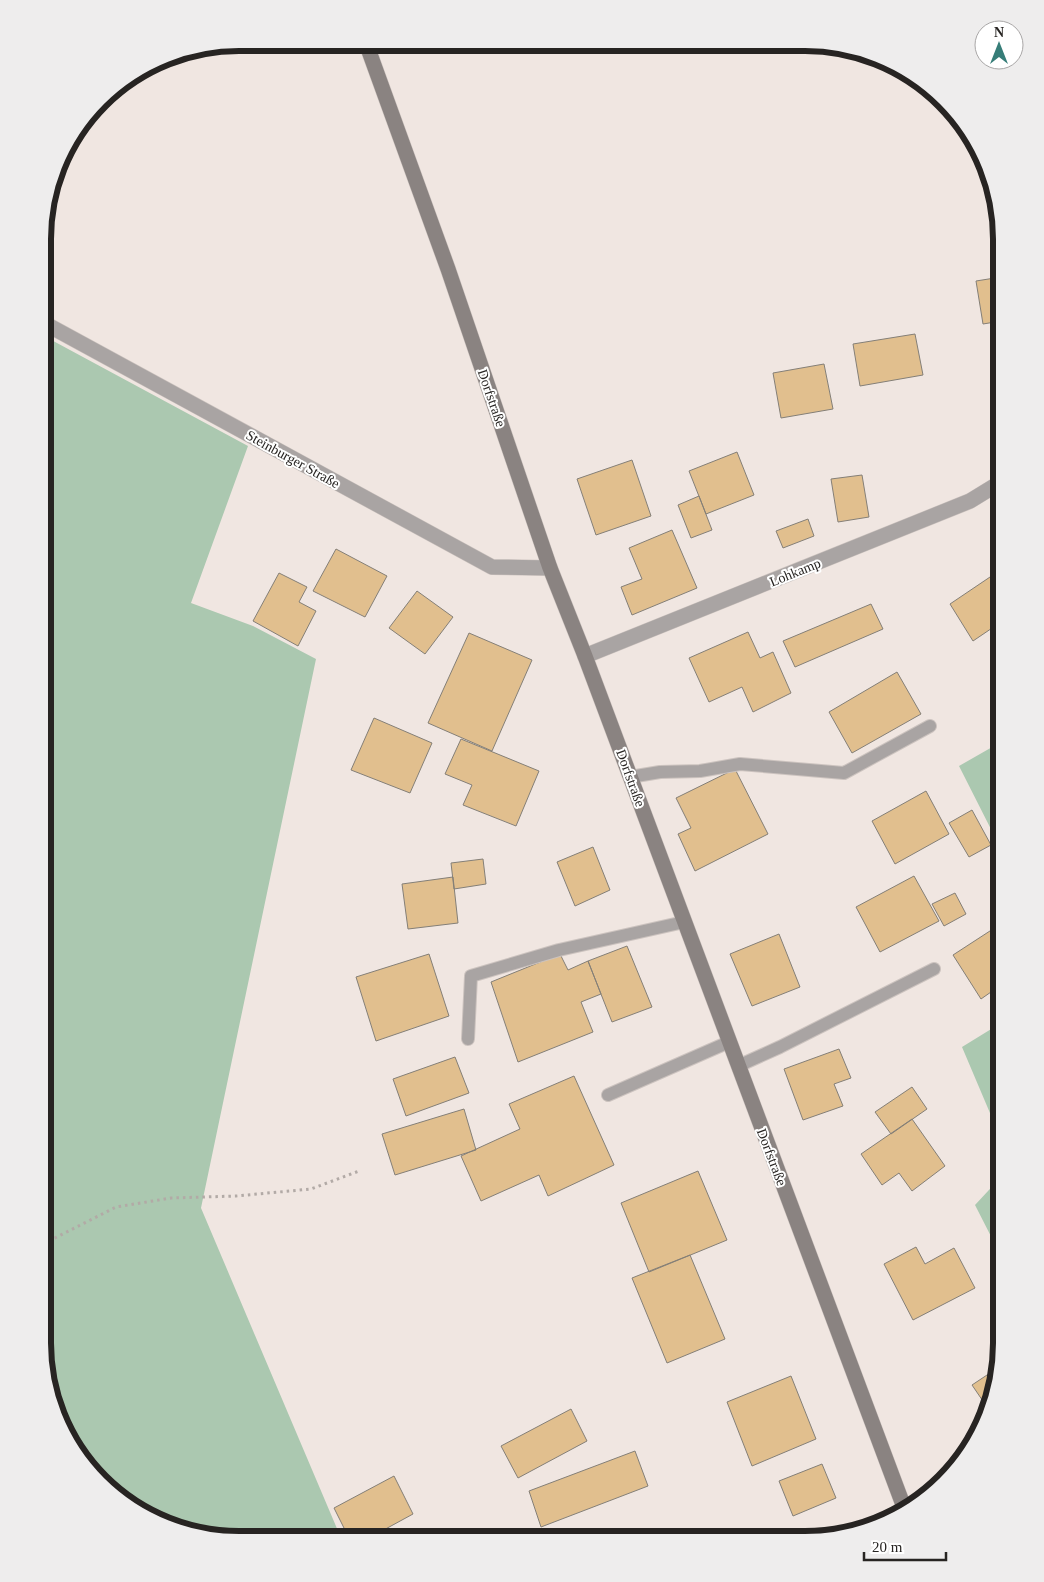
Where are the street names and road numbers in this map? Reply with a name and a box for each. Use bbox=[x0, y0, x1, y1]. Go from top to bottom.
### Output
street label: Dorfstraße bbox=[475, 367, 508, 429]
street label: Steinburger Straße bbox=[243, 428, 342, 491]
street label: Lohkamp bbox=[768, 555, 823, 589]
street label: Dorfstraße bbox=[613, 747, 648, 809]
street label: Dorfstraße bbox=[754, 1127, 789, 1188]

